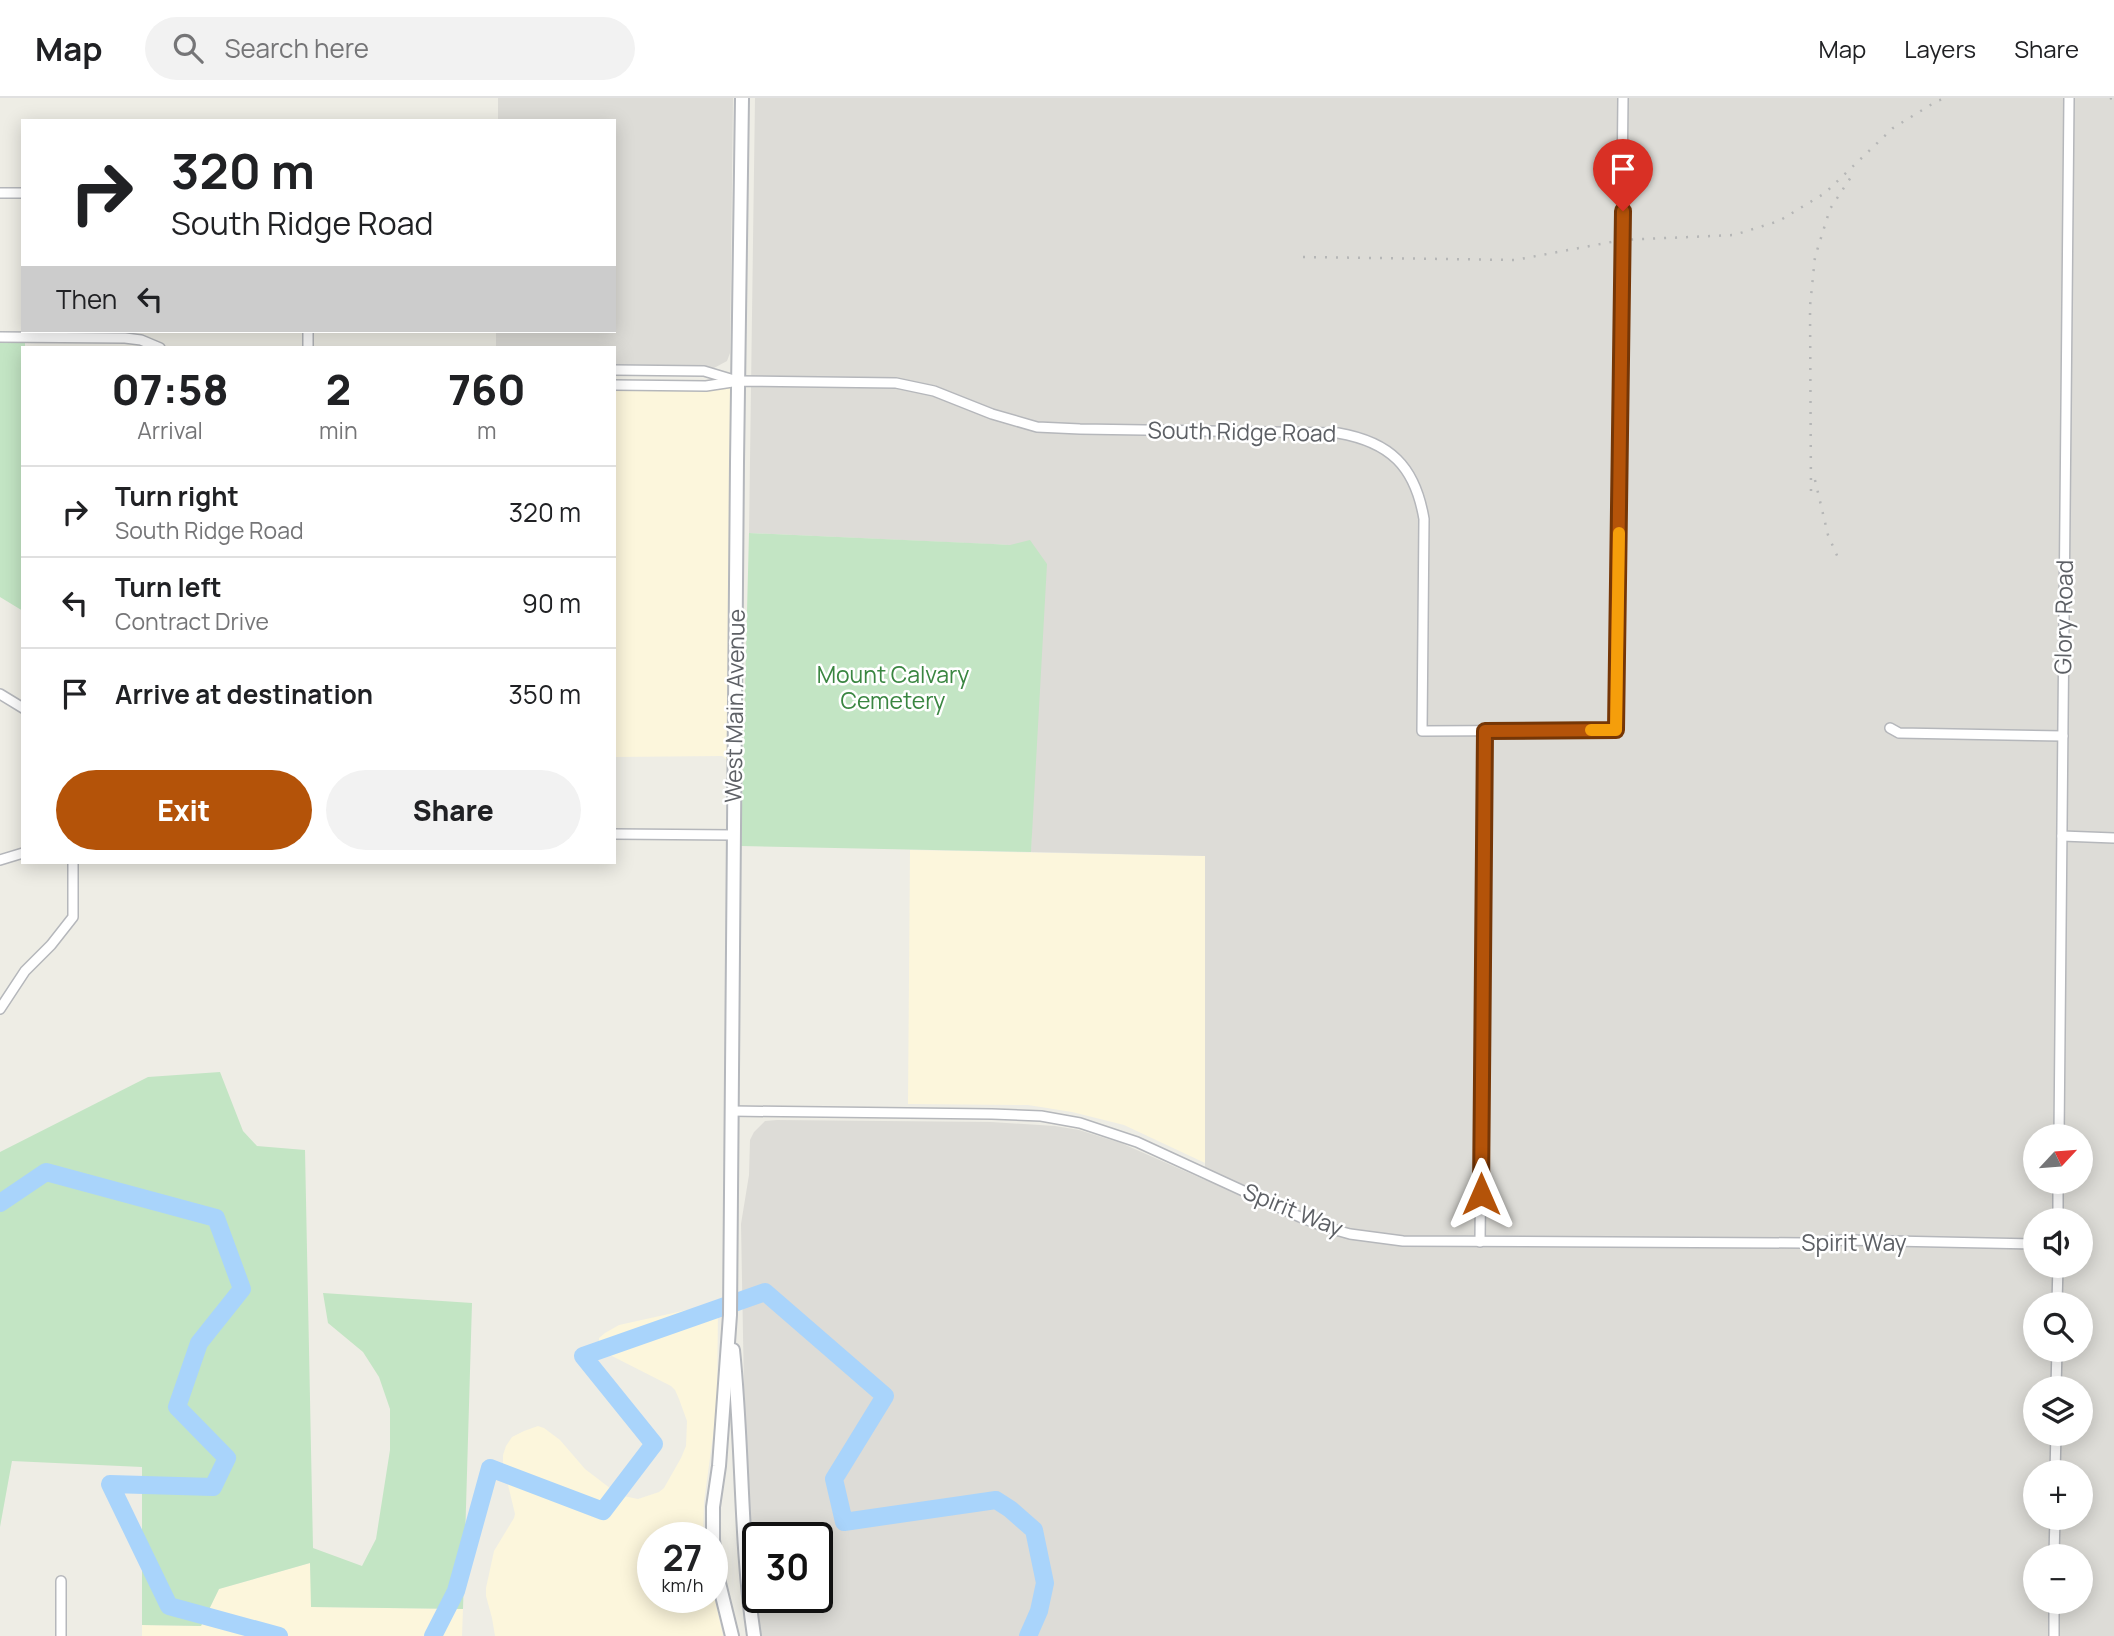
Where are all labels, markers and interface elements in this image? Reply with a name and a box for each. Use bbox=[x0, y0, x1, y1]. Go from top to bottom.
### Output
search box bbox=[145, 17, 635, 80]
text: Map bbox=[35, 26, 103, 71]
icon: search bbox=[169, 29, 207, 67]
text: Search here bbox=[225, 30, 369, 66]
text: Map bbox=[1819, 32, 1866, 65]
text: Layers bbox=[1904, 32, 1976, 65]
text: Share bbox=[2014, 32, 2079, 65]
text: 320 m bbox=[171, 137, 315, 204]
pin bbox=[1593, 139, 1653, 211]
icon: right bbox=[56, 147, 147, 238]
icon: arrive bbox=[1604, 150, 1642, 188]
text: South Ridge Road bbox=[171, 201, 433, 245]
icon: left bbox=[131, 280, 169, 318]
text: Then bbox=[56, 281, 117, 317]
text: 07:58 bbox=[112, 360, 229, 418]
text: 2 bbox=[326, 360, 351, 418]
text: 760 bbox=[448, 360, 525, 418]
street label: South Ridge Road bbox=[1147, 413, 1337, 449]
text: Arrival bbox=[137, 414, 203, 446]
text: min bbox=[319, 414, 358, 446]
text: m bbox=[477, 414, 497, 446]
text: Turn right bbox=[115, 478, 239, 514]
icon: right bbox=[56, 493, 94, 531]
text: 320 m bbox=[509, 494, 581, 530]
text: South Ridge Road bbox=[115, 514, 304, 546]
street label: Glory Road bbox=[2046, 559, 2080, 675]
text: Turn left bbox=[115, 569, 222, 605]
icon: left bbox=[56, 584, 94, 622]
text: 90 m bbox=[522, 585, 581, 621]
text: Contract Drive bbox=[115, 605, 269, 637]
street label: West Main Avenue bbox=[716, 609, 752, 803]
park label: Mount Calvary Cemetery bbox=[817, 658, 969, 716]
icon: arrive bbox=[56, 675, 94, 713]
text: Arrive at destination bbox=[115, 676, 373, 712]
text: 350 m bbox=[508, 676, 581, 712]
button: Exit bbox=[56, 770, 312, 850]
button: Share bbox=[326, 770, 581, 850]
north arrow bbox=[2023, 1124, 2093, 1194]
map controls bbox=[2023, 1124, 2093, 1614]
position arrow bbox=[1444, 1157, 1518, 1231]
street label: Spirit Way bbox=[1239, 1175, 1348, 1244]
button: sound bbox=[2023, 1208, 2093, 1278]
street label: Spirit Way bbox=[1801, 1226, 1907, 1258]
button: search bbox=[2023, 1292, 2093, 1362]
button: layers bbox=[2023, 1376, 2093, 1446]
button: + bbox=[2023, 1460, 2093, 1530]
speed limit sign: 30 bbox=[742, 1522, 833, 1613]
text: 27 bbox=[663, 1534, 702, 1582]
button: − bbox=[2023, 1544, 2093, 1614]
text: km/h bbox=[662, 1573, 703, 1597]

